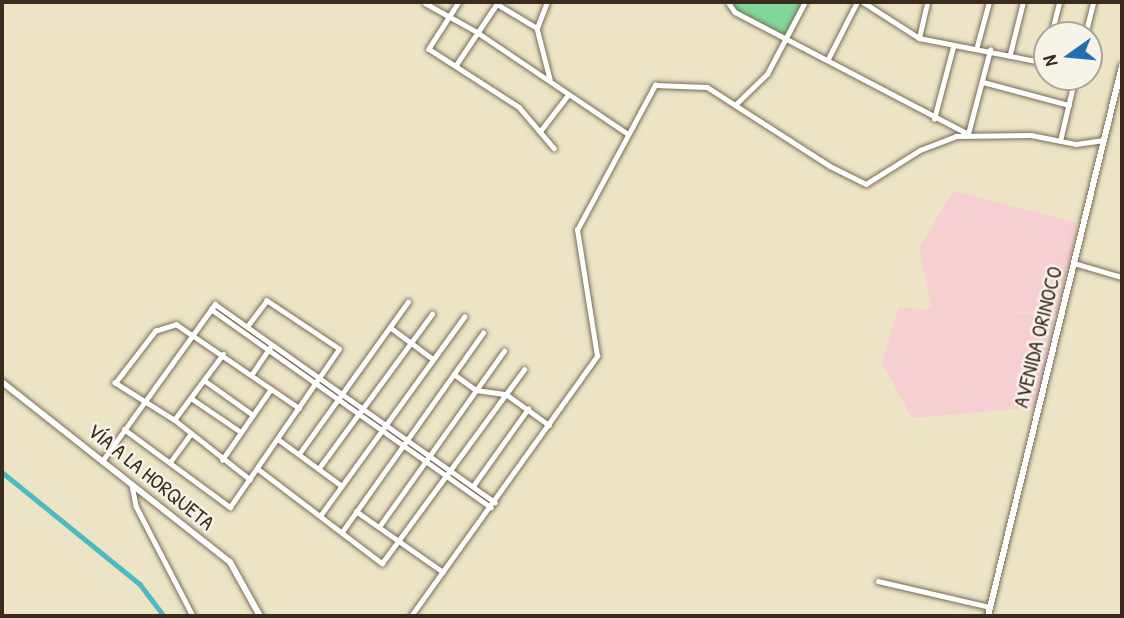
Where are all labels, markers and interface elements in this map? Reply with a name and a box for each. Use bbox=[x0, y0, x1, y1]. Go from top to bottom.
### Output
north arrow bbox=[1033, 21, 1103, 91]
text: N bbox=[1036, 53, 1064, 69]
street label: AVENIDA ORINOCO bbox=[1008, 264, 1068, 410]
street label: VÍA A LA HORQUETA bbox=[83, 418, 219, 536]

